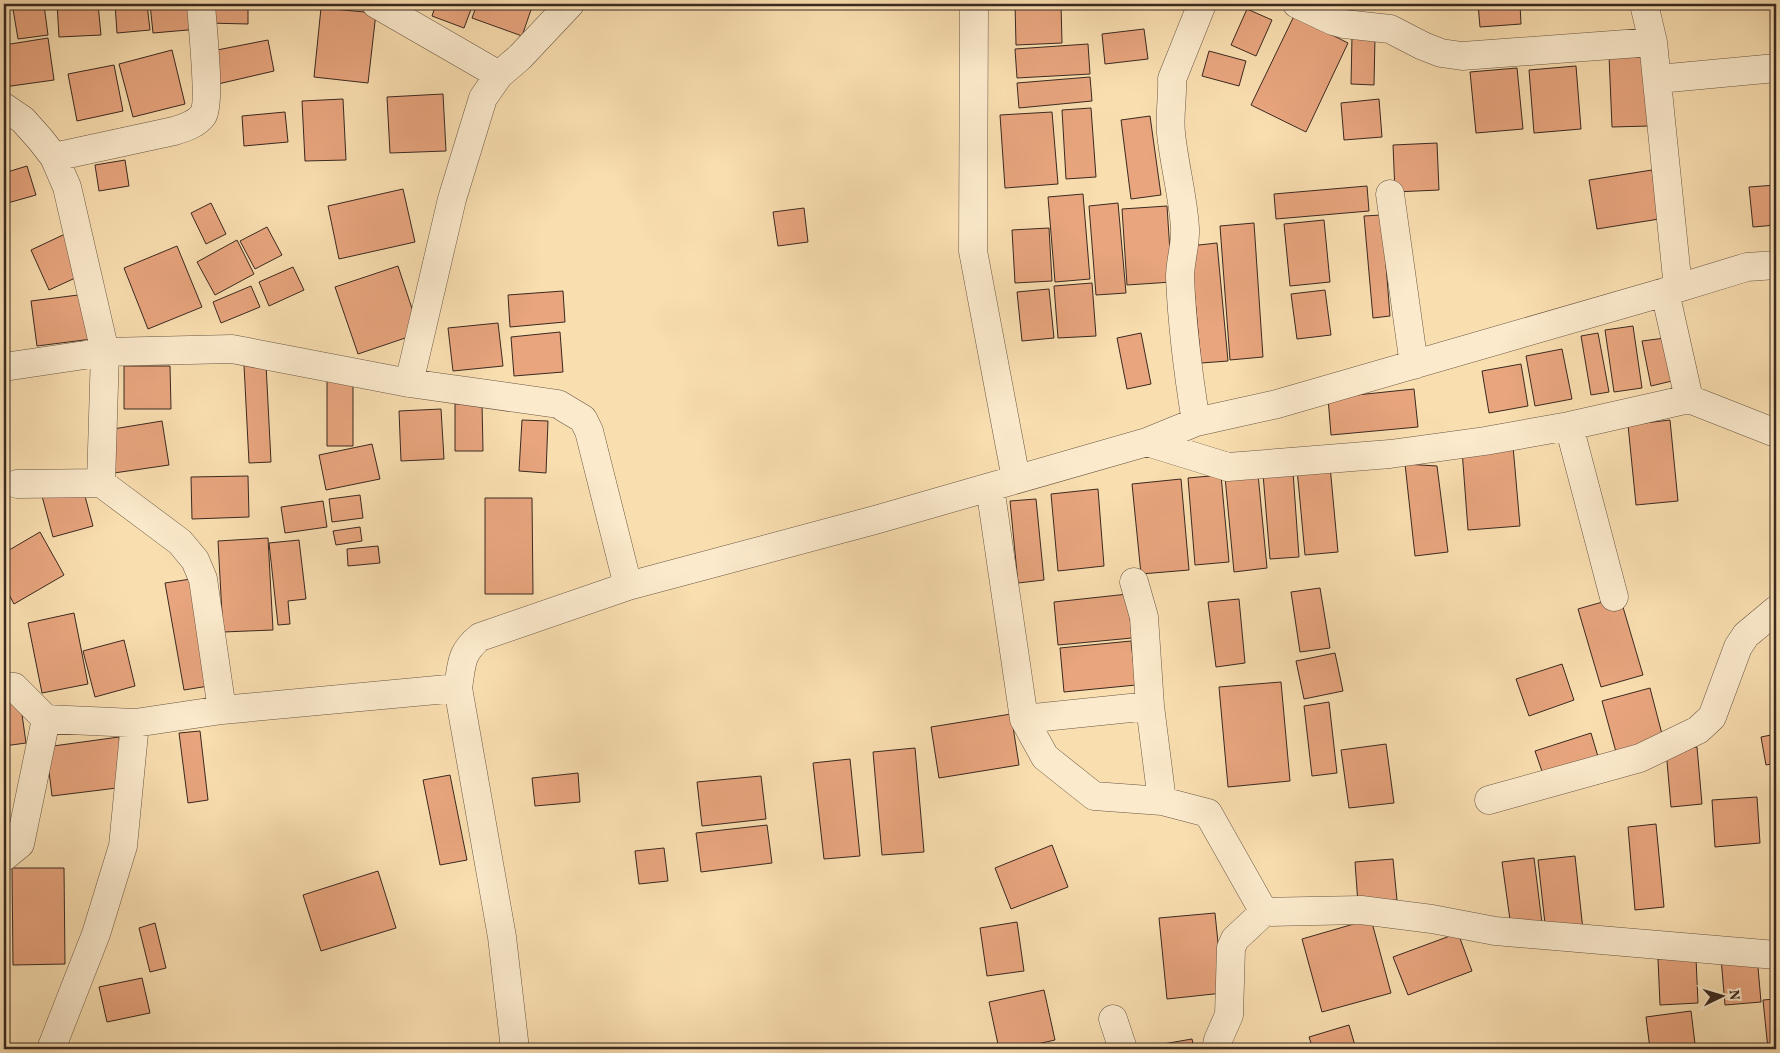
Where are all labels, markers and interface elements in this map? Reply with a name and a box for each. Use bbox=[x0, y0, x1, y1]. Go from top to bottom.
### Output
north arrow bbox=[1698, 970, 1748, 1020]
text: N bbox=[1724, 989, 1743, 1001]

